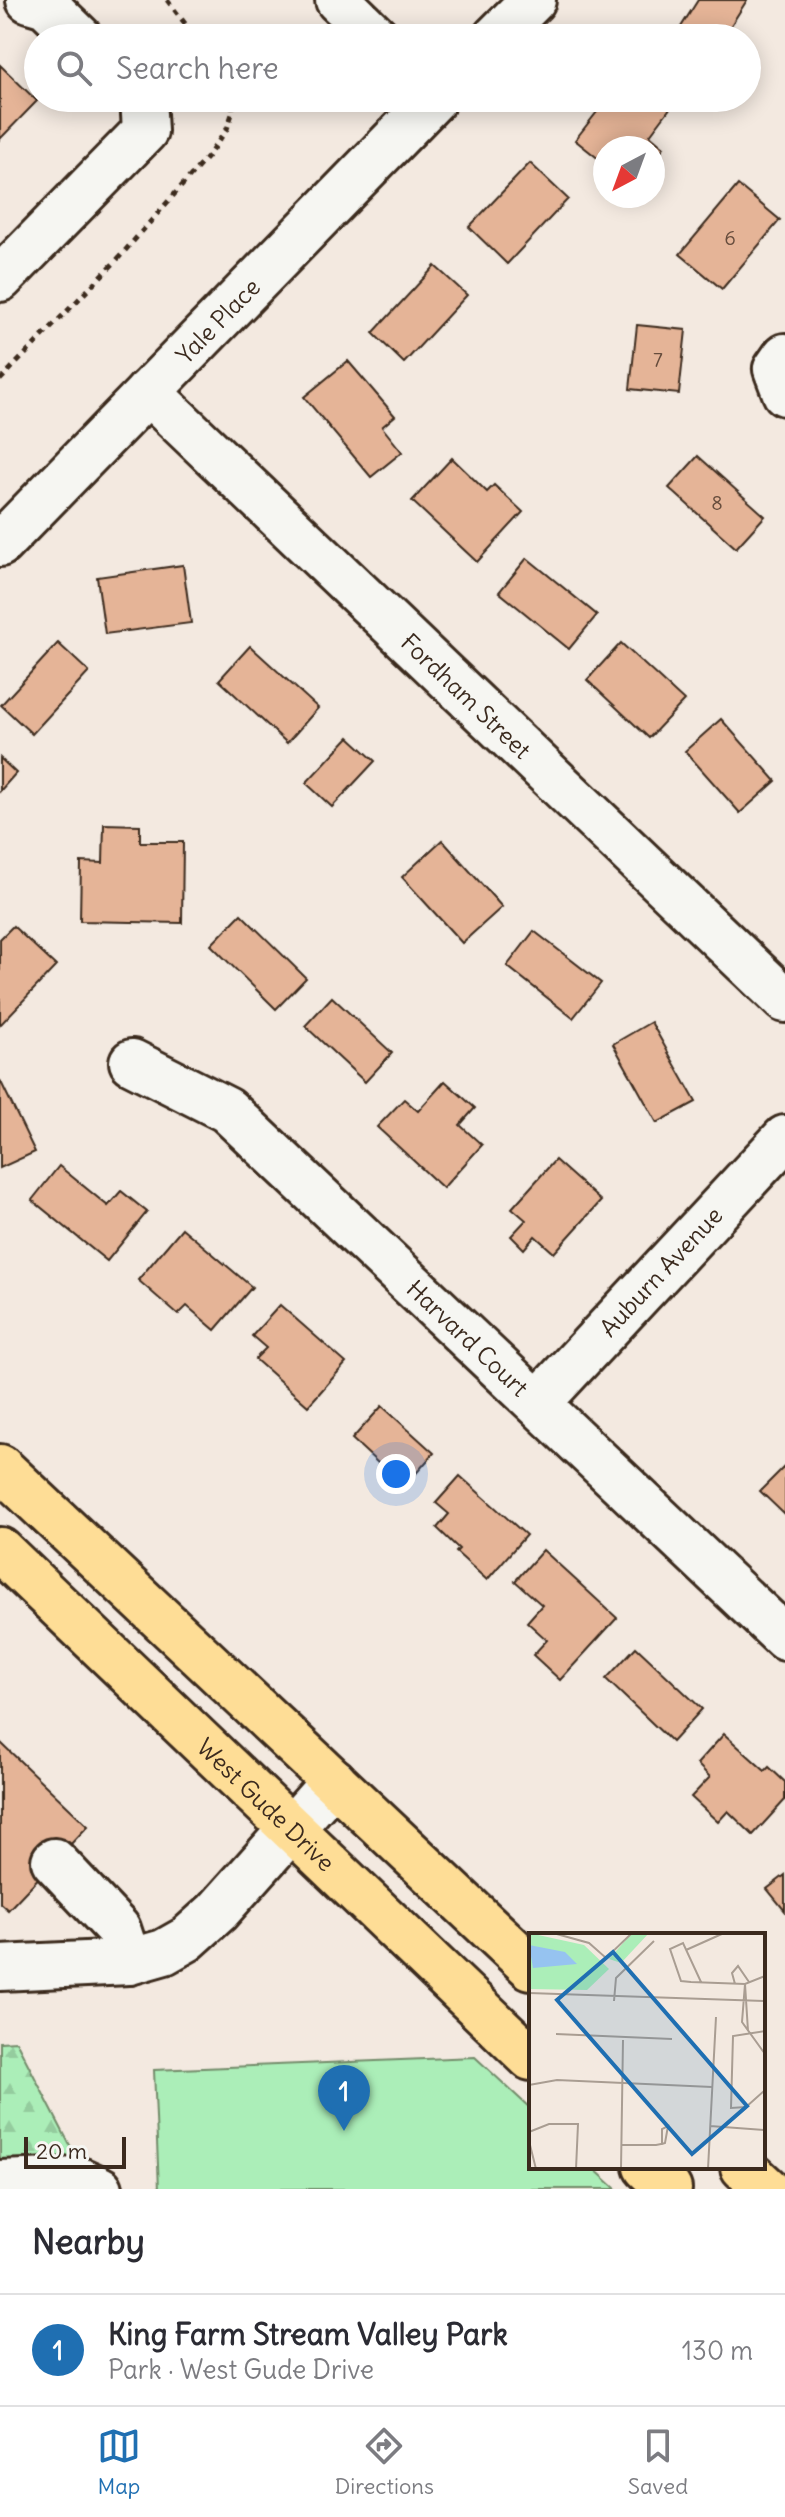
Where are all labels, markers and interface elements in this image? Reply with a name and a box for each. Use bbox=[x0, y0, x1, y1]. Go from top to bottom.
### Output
search box bbox=[24, 24, 761, 112]
icon: search bbox=[52, 46, 96, 90]
text: Search here bbox=[116, 49, 279, 87]
north arrow bbox=[593, 136, 665, 208]
house number: 6 bbox=[724, 225, 736, 250]
street label: Yale Place bbox=[170, 272, 266, 370]
house number: 7 bbox=[653, 347, 663, 372]
house number: 8 bbox=[711, 490, 723, 515]
street label: Fordham Street bbox=[395, 627, 537, 765]
street label: Auburn Avenue bbox=[593, 1200, 729, 1342]
street label: Harvard Court bbox=[401, 1273, 535, 1403]
your location bbox=[376, 1454, 416, 1494]
street label: West Gude Drive bbox=[191, 1732, 341, 1877]
inset map bbox=[529, 1933, 765, 2169]
pin: 1 bbox=[318, 2065, 370, 2131]
scale bar bbox=[24, 2133, 126, 2169]
text: 20 m bbox=[36, 2137, 87, 2165]
text: Nearby bbox=[32, 2220, 145, 2263]
text: King Farm Stream Valley Park bbox=[108, 2315, 508, 2353]
text: 1 bbox=[53, 2334, 63, 2367]
text: 130 m bbox=[682, 2334, 753, 2367]
text: Park · West Gude Drive bbox=[108, 2353, 374, 2386]
tab: Map bbox=[97, 2424, 141, 2500]
tab: Directions bbox=[335, 2424, 434, 2500]
tab: Saved bbox=[628, 2424, 688, 2500]

